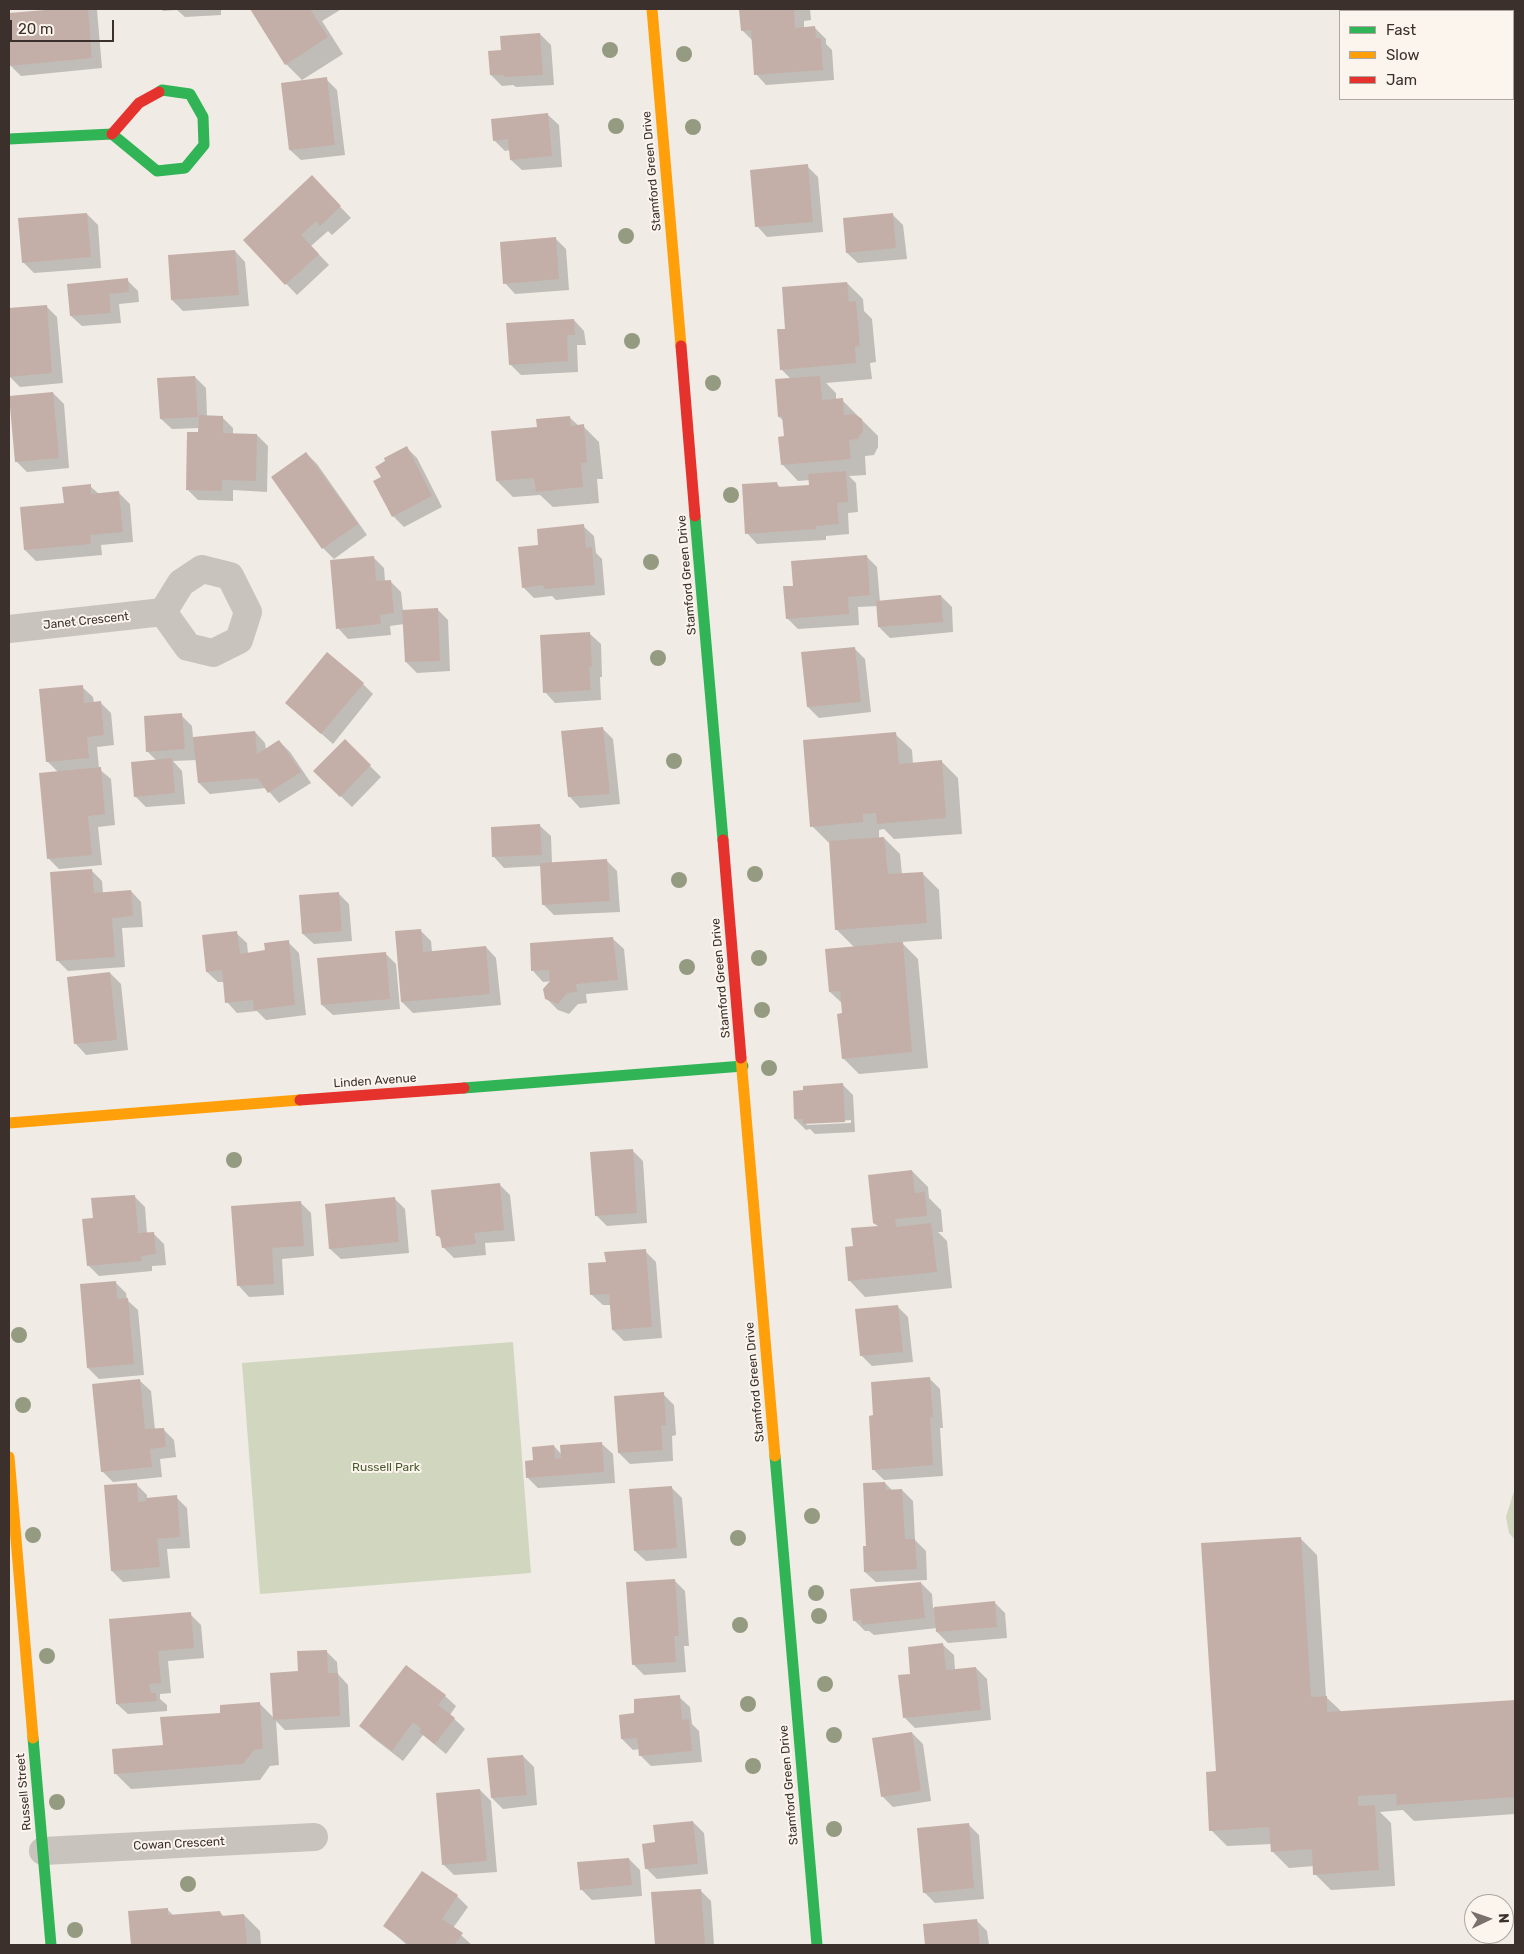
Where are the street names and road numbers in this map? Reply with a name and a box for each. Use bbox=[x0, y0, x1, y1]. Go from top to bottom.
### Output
street label: Stamford Green Drive bbox=[640, 110, 664, 232]
street label: Stamford Green Drive bbox=[675, 514, 699, 636]
street label: Janet Crescent bbox=[42, 609, 130, 633]
street label: Stamford Green Drive bbox=[709, 917, 733, 1039]
street label: Linden Avenue bbox=[333, 1071, 417, 1091]
street label: Stamford Green Drive bbox=[743, 1321, 767, 1443]
street label: Stamford Green Drive bbox=[777, 1724, 801, 1846]
street label: Russell Street bbox=[13, 1753, 35, 1831]
street label: Cowan Crescent bbox=[133, 1834, 225, 1854]

